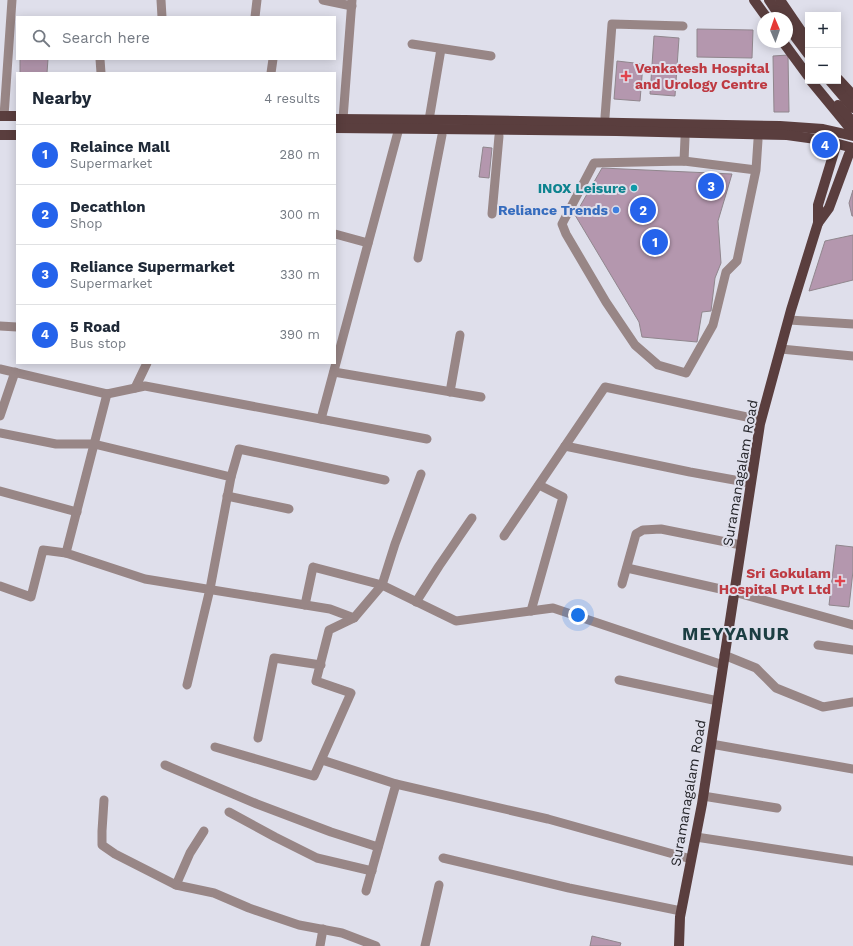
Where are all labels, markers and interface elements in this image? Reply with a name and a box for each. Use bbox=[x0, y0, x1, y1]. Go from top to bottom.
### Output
north arrow bbox=[757, 12, 793, 48]
map controls bbox=[805, 12, 841, 84]
button: + bbox=[805, 12, 841, 48]
search box bbox=[16, 16, 336, 60]
icon: search bbox=[30, 27, 52, 49]
text: Search here bbox=[62, 29, 150, 47]
button: − bbox=[805, 48, 841, 84]
place label: Venkatesh Hospital and Urology Centre bbox=[635, 60, 770, 92]
marker: Venkatesh Hospital and Urology Centre bbox=[620, 70, 632, 82]
text: Nearby bbox=[32, 88, 91, 108]
text: 4 results bbox=[264, 91, 320, 106]
pin: 4 bbox=[812, 130, 838, 160]
text: Relaince Mall bbox=[70, 138, 170, 156]
text: 1 bbox=[42, 147, 48, 162]
text: 280 m bbox=[280, 147, 320, 162]
text: Supermarket bbox=[70, 156, 152, 171]
pin: 3 bbox=[698, 171, 724, 201]
place label: INOX Leisure bbox=[538, 180, 626, 196]
marker: INOX Leisure bbox=[629, 183, 639, 193]
pin: 2 bbox=[630, 195, 656, 225]
text: Decathlon bbox=[70, 198, 146, 216]
place label: Reliance Trends bbox=[498, 202, 609, 218]
marker: Reliance Trends bbox=[611, 205, 621, 215]
text: 2 bbox=[41, 207, 49, 222]
text: 300 m bbox=[279, 207, 320, 222]
text: Shop bbox=[70, 216, 102, 231]
pin: 1 bbox=[642, 227, 668, 257]
text: Reliance Supermarket bbox=[70, 258, 234, 276]
text: 3 bbox=[41, 267, 49, 282]
text: 330 m bbox=[280, 267, 320, 282]
text: Supermarket bbox=[70, 276, 152, 291]
text: 5 Road bbox=[70, 318, 120, 336]
text: 4 bbox=[41, 327, 49, 342]
text: 390 m bbox=[279, 327, 320, 342]
text: Bus stop bbox=[70, 336, 126, 351]
street label: Suramanagalam Road bbox=[719, 398, 761, 548]
place label: Sri Gokulam Hospital Pvt Ltd bbox=[719, 565, 831, 597]
marker: Sri Gokulam Hospital Pvt Ltd bbox=[834, 575, 846, 587]
your location bbox=[568, 605, 588, 625]
district label: MEYYANUR bbox=[682, 623, 790, 644]
street label: Suramanagalam Road bbox=[667, 718, 709, 868]

